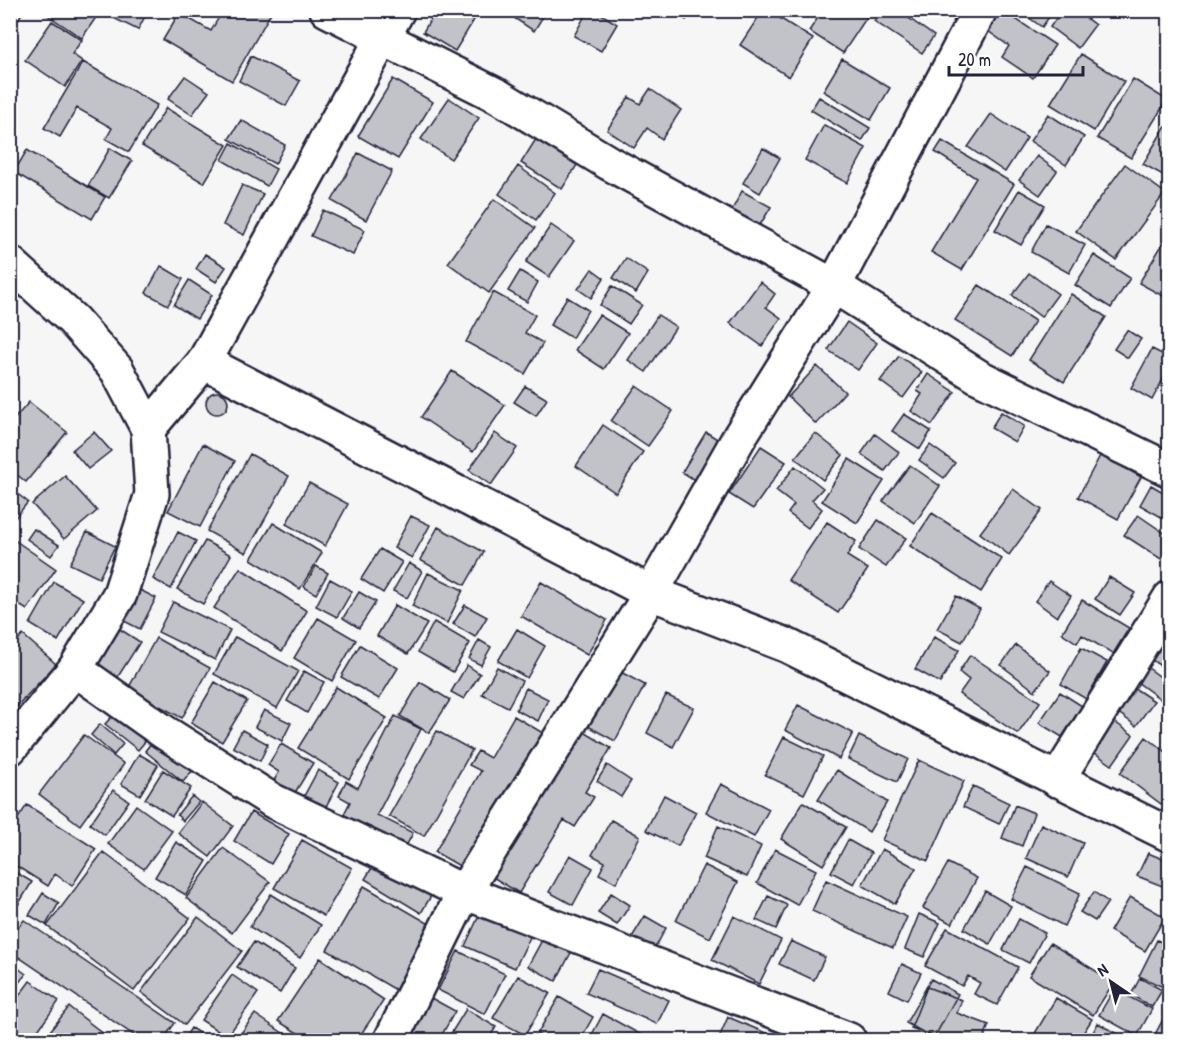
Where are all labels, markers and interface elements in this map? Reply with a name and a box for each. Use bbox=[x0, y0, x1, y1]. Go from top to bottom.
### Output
scale bar bbox=[949, 39, 1082, 77]
text: 20 m bbox=[958, 47, 991, 72]
north arrow bbox=[1081, 952, 1141, 1012]
text: N bbox=[1093, 958, 1113, 981]

